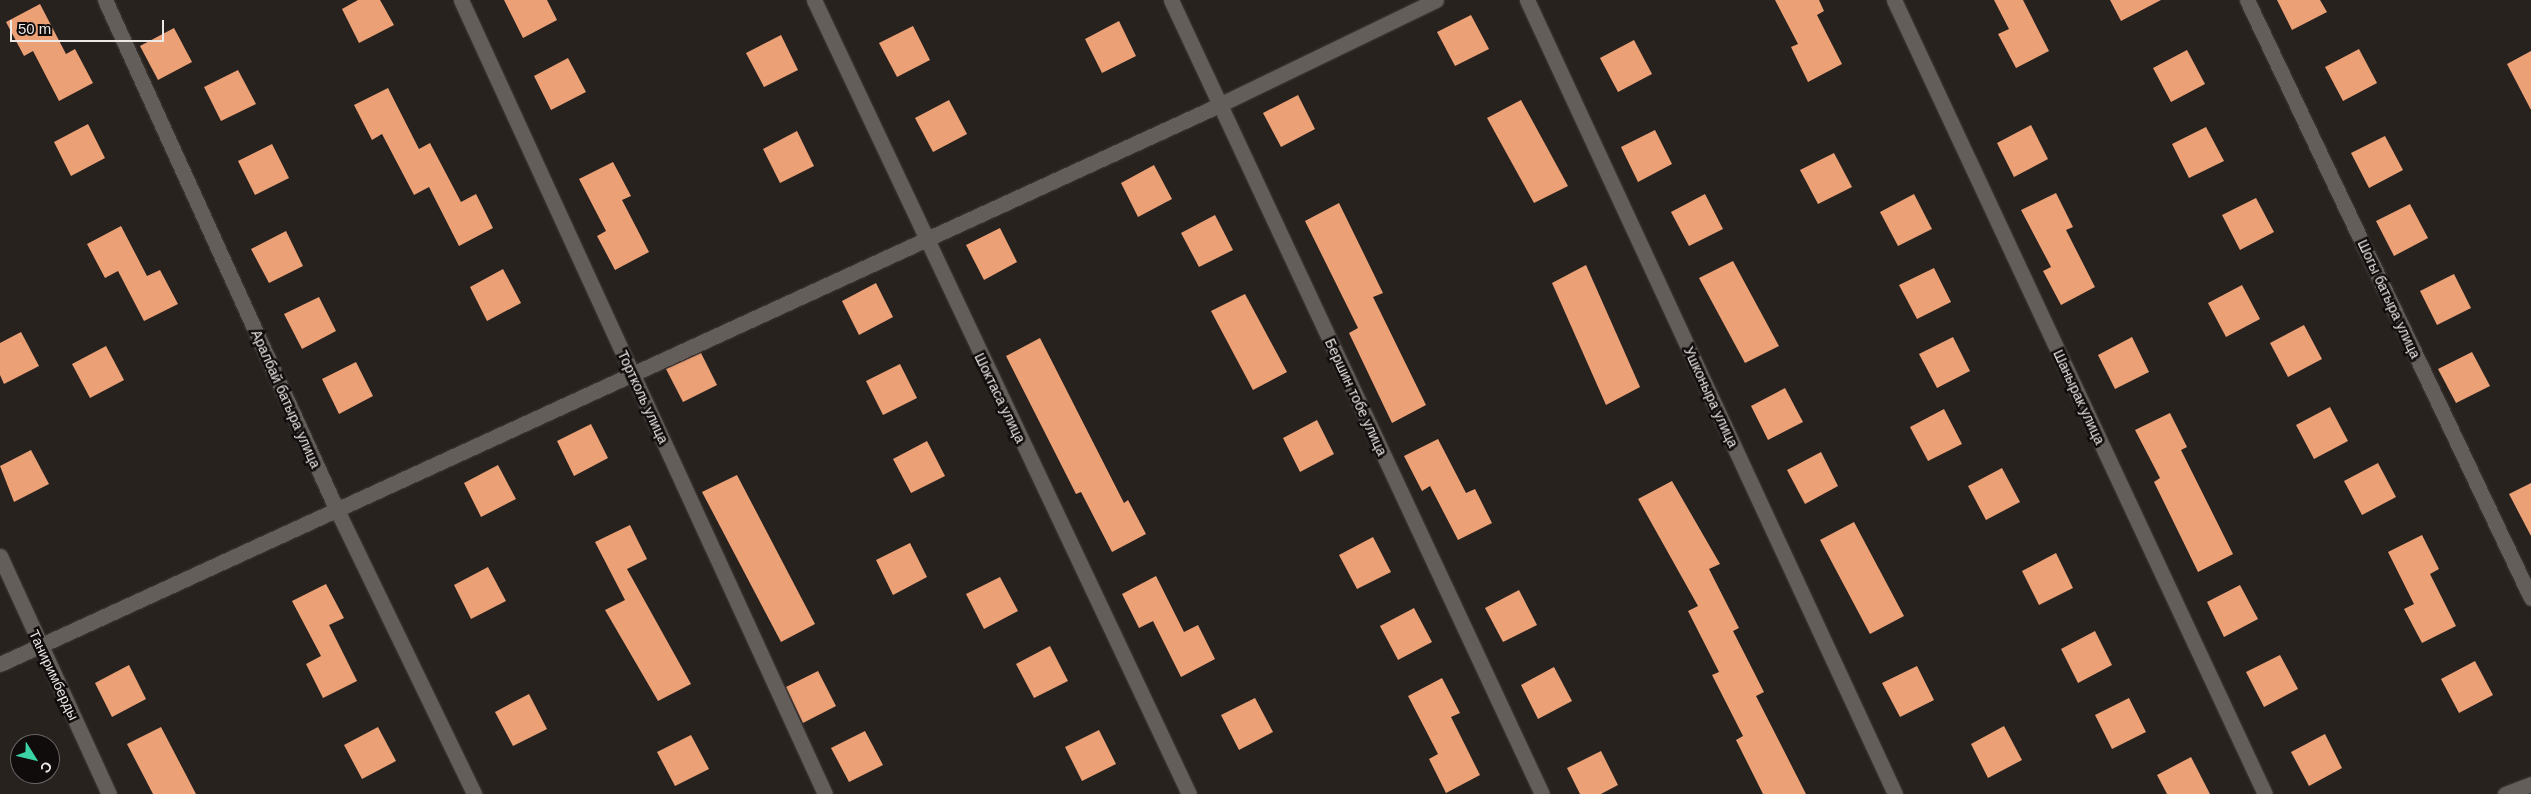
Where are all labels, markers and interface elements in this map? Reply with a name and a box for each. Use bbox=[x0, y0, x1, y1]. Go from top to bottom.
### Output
scale bar bbox=[12, 10, 166, 42]
text: 50 m bbox=[18, 20, 51, 37]
street label: Шогы батыра улица bbox=[2354, 237, 2424, 361]
street label: Аралбай батыра улица bbox=[248, 327, 324, 471]
street label: Бершин тобе улица bbox=[1321, 336, 1391, 458]
street label: Ушконыра улица bbox=[1680, 344, 1742, 450]
street label: Шанырак улица bbox=[2050, 347, 2108, 447]
street label: Тортколь улица bbox=[614, 348, 672, 446]
street label: Шоктаса улица bbox=[971, 350, 1029, 446]
street label: Таниримберды bbox=[26, 627, 82, 723]
north arrow bbox=[10, 734, 60, 784]
text: С bbox=[37, 758, 56, 776]

